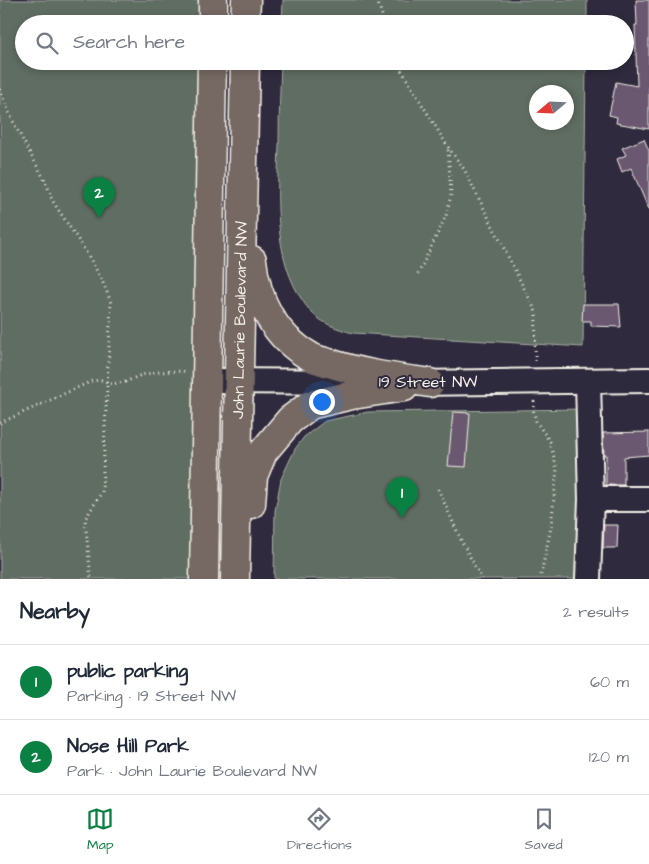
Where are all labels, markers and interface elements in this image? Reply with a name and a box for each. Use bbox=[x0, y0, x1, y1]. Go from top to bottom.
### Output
search box bbox=[15, 15, 634, 70]
icon: search bbox=[33, 29, 61, 57]
text: Search here bbox=[73, 29, 185, 56]
north arrow bbox=[529, 85, 574, 130]
pin: 2 bbox=[83, 177, 115, 218]
street label: John Laurie Boulevard NW bbox=[227, 221, 253, 419]
street label: 19 Street NW bbox=[379, 371, 477, 393]
your location bbox=[309, 389, 335, 415]
pin: 1 bbox=[386, 477, 418, 518]
text: Nearby bbox=[20, 597, 90, 626]
text: 2 results bbox=[563, 601, 629, 623]
text: public parking bbox=[67, 658, 188, 685]
text: 1 bbox=[35, 671, 37, 693]
text: 60 m bbox=[590, 671, 629, 693]
text: Parking · 19 Street NW bbox=[67, 685, 236, 707]
text: Nose Hill Park bbox=[67, 733, 189, 760]
text: 2 bbox=[31, 746, 41, 768]
text: 120 m bbox=[589, 746, 629, 768]
text: Park · John Laurie Boulevard NW bbox=[67, 760, 317, 782]
tab: Map bbox=[86, 805, 114, 855]
tab: Directions bbox=[287, 805, 352, 855]
tab: Saved bbox=[525, 805, 563, 855]

